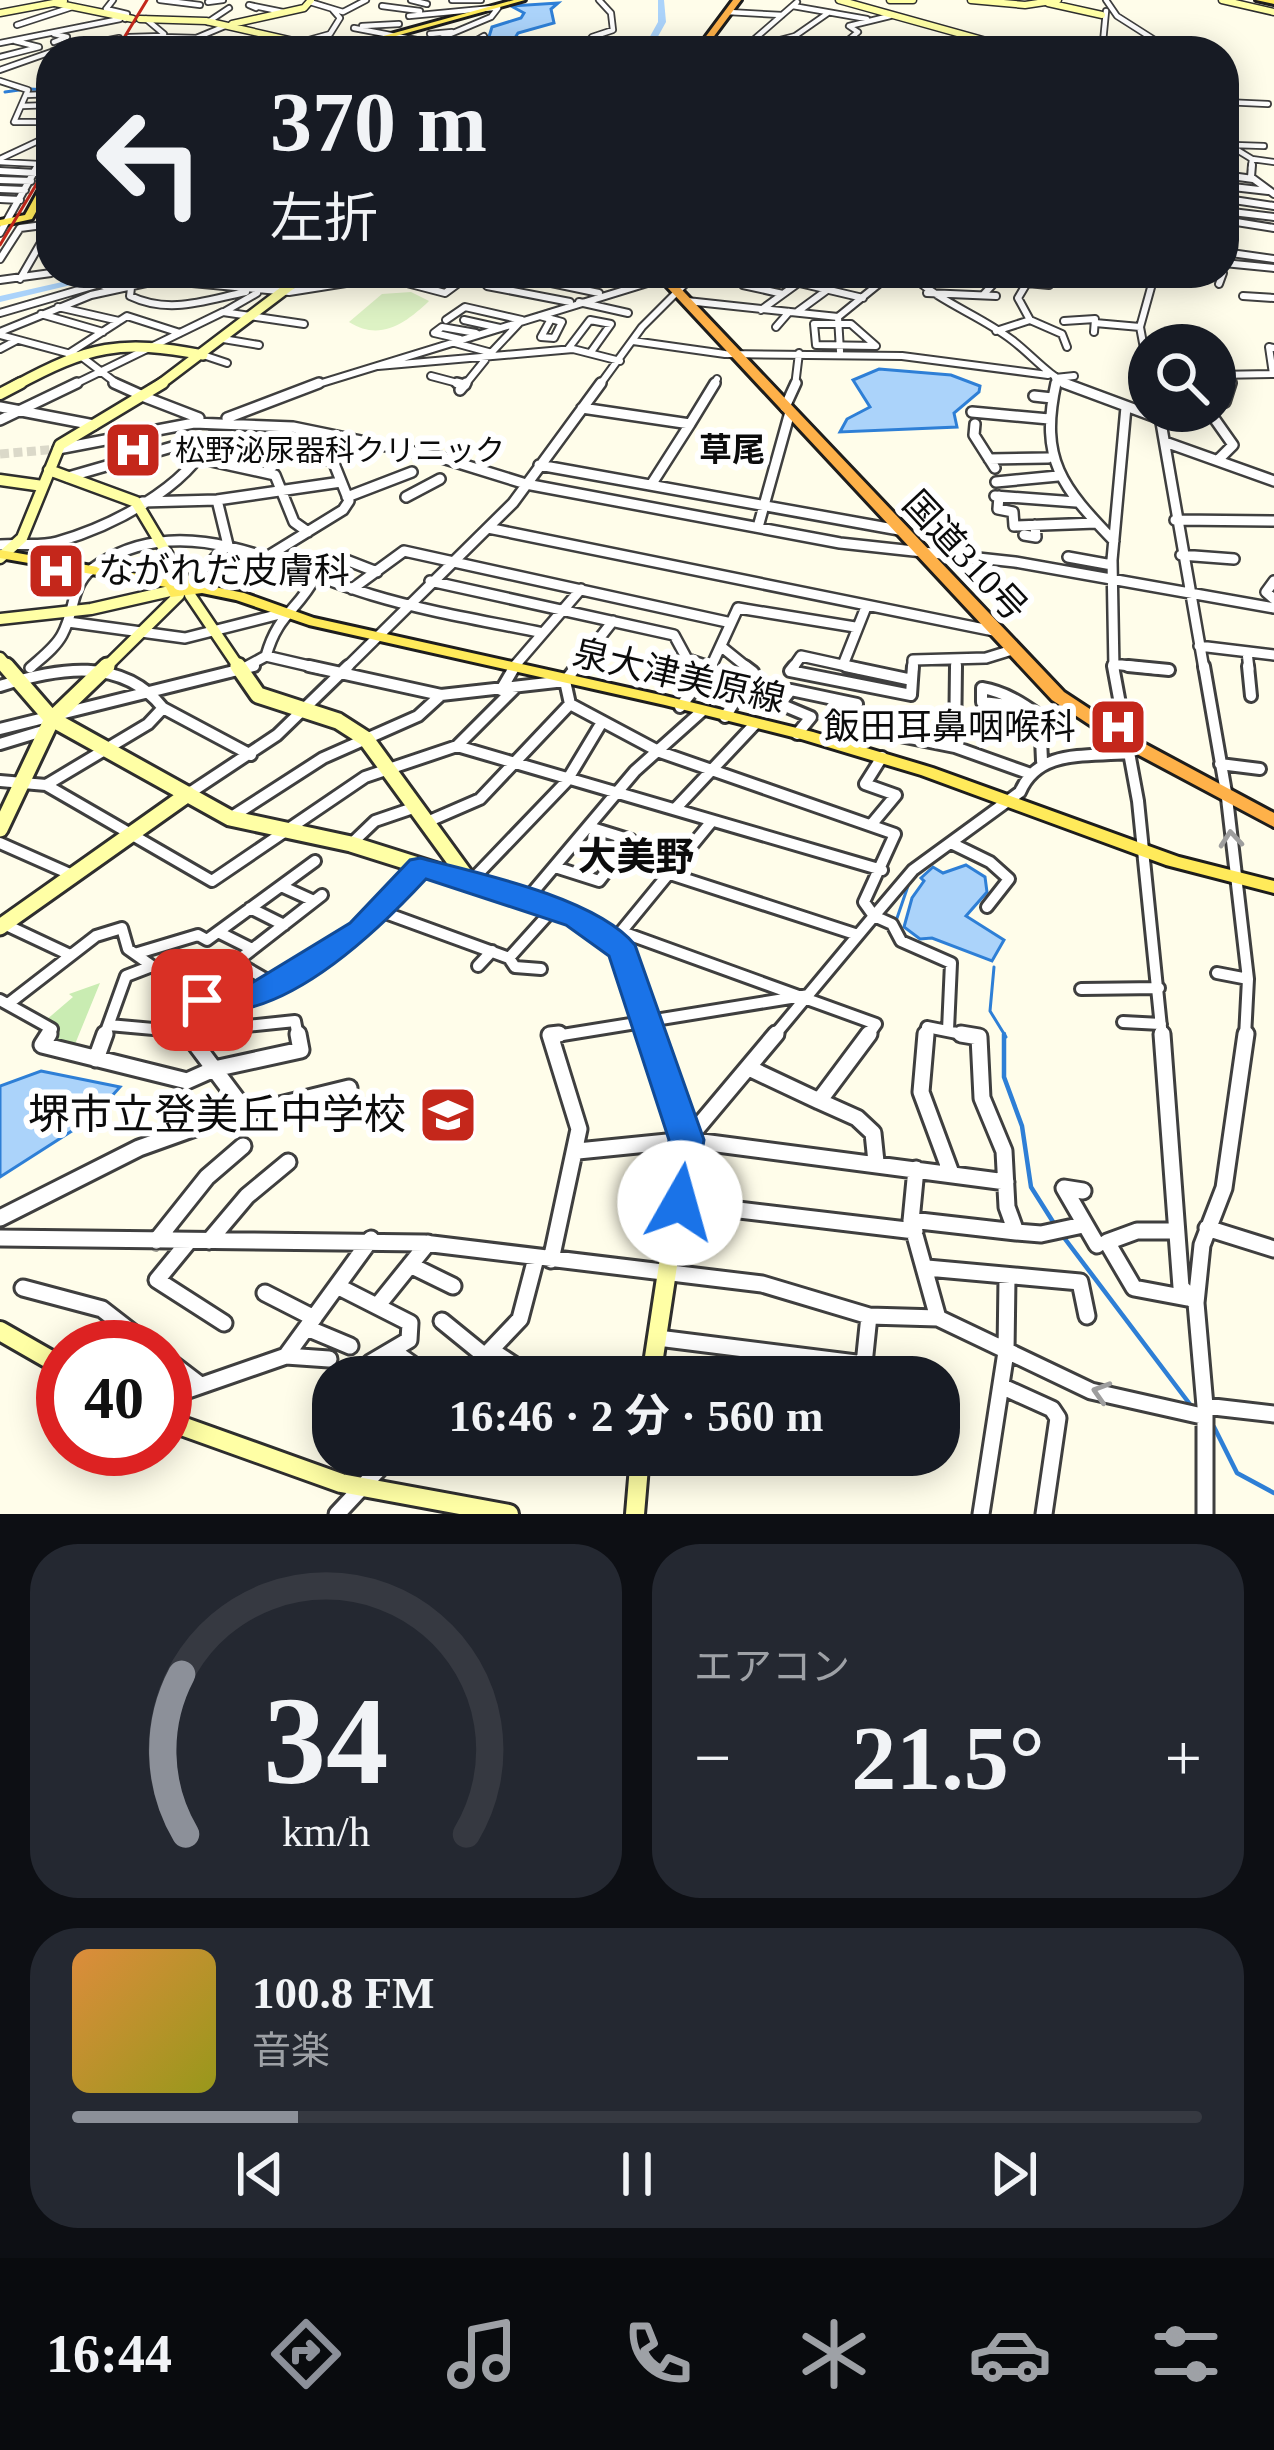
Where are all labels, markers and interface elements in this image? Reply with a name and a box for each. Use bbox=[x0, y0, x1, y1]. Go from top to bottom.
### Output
text: 370 m bbox=[270, 76, 487, 169]
icon: left bbox=[72, 84, 228, 240]
text: 左折 bbox=[270, 189, 378, 249]
map controls bbox=[1128, 324, 1236, 432]
button: search bbox=[1128, 324, 1236, 432]
hospital icon: 松野泌尿器科クリニック bbox=[102, 419, 164, 481]
district label: 草尾 bbox=[699, 432, 765, 468]
place label: 松野泌尿器科クリニック bbox=[175, 434, 505, 467]
street label: 国道310号 bbox=[895, 483, 1035, 629]
hospital icon: ながれだ皮膚科 bbox=[25, 540, 87, 602]
place label: ながれだ皮膚科 bbox=[98, 551, 350, 591]
street label: 泉大津美原線 bbox=[569, 632, 789, 720]
hospital icon: 飯田耳鼻咽喉科 bbox=[1087, 696, 1149, 758]
place label: 飯田耳鼻咽喉科 bbox=[824, 707, 1076, 747]
one-way arrow bbox=[1219, 829, 1244, 848]
district label: 大美野 bbox=[577, 835, 695, 878]
pin bbox=[151, 949, 253, 1051]
icon: arrive bbox=[169, 967, 235, 1033]
school or university icon: 堺市立登美丘中学校 bbox=[417, 1084, 479, 1146]
place label: 堺市立登美丘中学校 bbox=[28, 1092, 406, 1138]
position arrow bbox=[617, 1140, 743, 1266]
speed limit sign: 40 bbox=[36, 1320, 192, 1476]
one-way arrow bbox=[1091, 1382, 1112, 1407]
text: 16:46 · 2 分 · 560 m bbox=[449, 1391, 824, 1441]
text: エアコン bbox=[694, 1645, 850, 1688]
text: 34 bbox=[264, 1672, 388, 1810]
text: 21.5° bbox=[851, 1709, 1045, 1808]
text: − bbox=[694, 1721, 731, 1794]
text: + bbox=[1165, 1721, 1202, 1794]
text: km/h bbox=[282, 1808, 370, 1855]
text: 100.8 FM bbox=[252, 1968, 434, 2018]
text: 音楽 bbox=[252, 2029, 330, 2072]
icon: previous bbox=[227, 2141, 293, 2207]
icon: pause bbox=[604, 2141, 670, 2207]
icon: next bbox=[981, 2141, 1047, 2207]
icon: directions bbox=[264, 2312, 348, 2396]
icon: music bbox=[440, 2312, 524, 2396]
icon: phone bbox=[616, 2312, 700, 2396]
icon: climate bbox=[792, 2312, 876, 2396]
icon: car bbox=[968, 2312, 1052, 2396]
icon: filters bbox=[1144, 2312, 1228, 2396]
text: 16:44 bbox=[46, 2324, 172, 2384]

